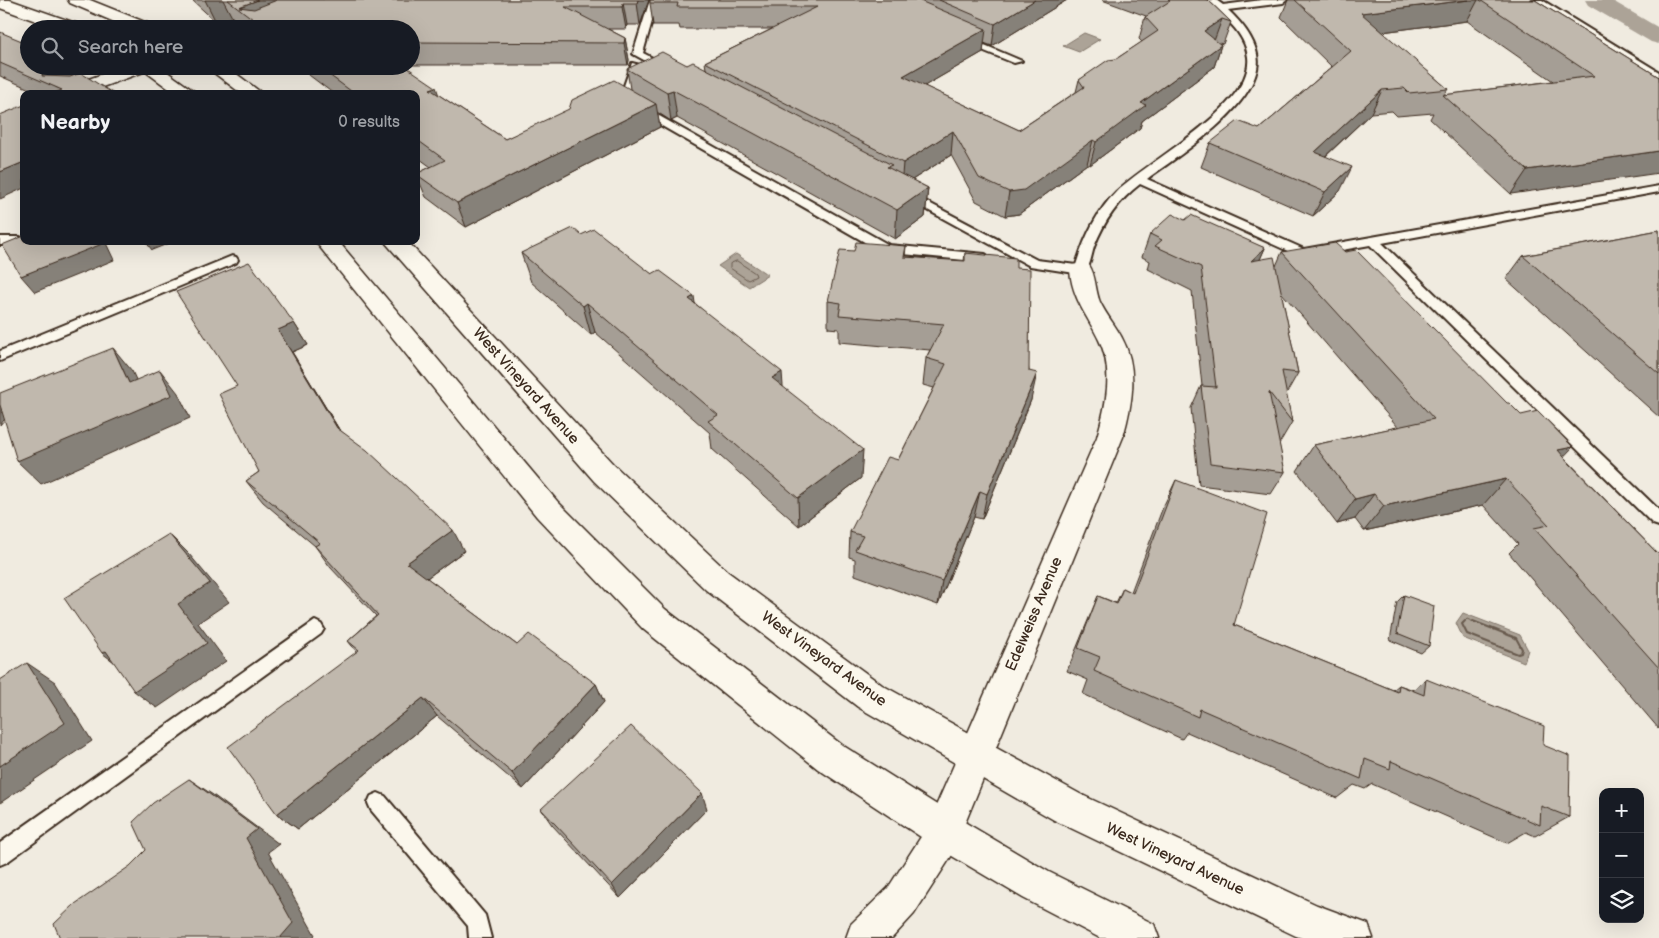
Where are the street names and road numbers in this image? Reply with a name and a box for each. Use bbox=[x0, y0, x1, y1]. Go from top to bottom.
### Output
street label: West Vineyard Avenue bbox=[469, 324, 583, 448]
street label: Edelweiss Avenue bbox=[1001, 554, 1067, 674]
street label: West Vineyard Avenue bbox=[758, 607, 890, 711]
street label: West Vineyard Avenue bbox=[1103, 819, 1247, 899]

